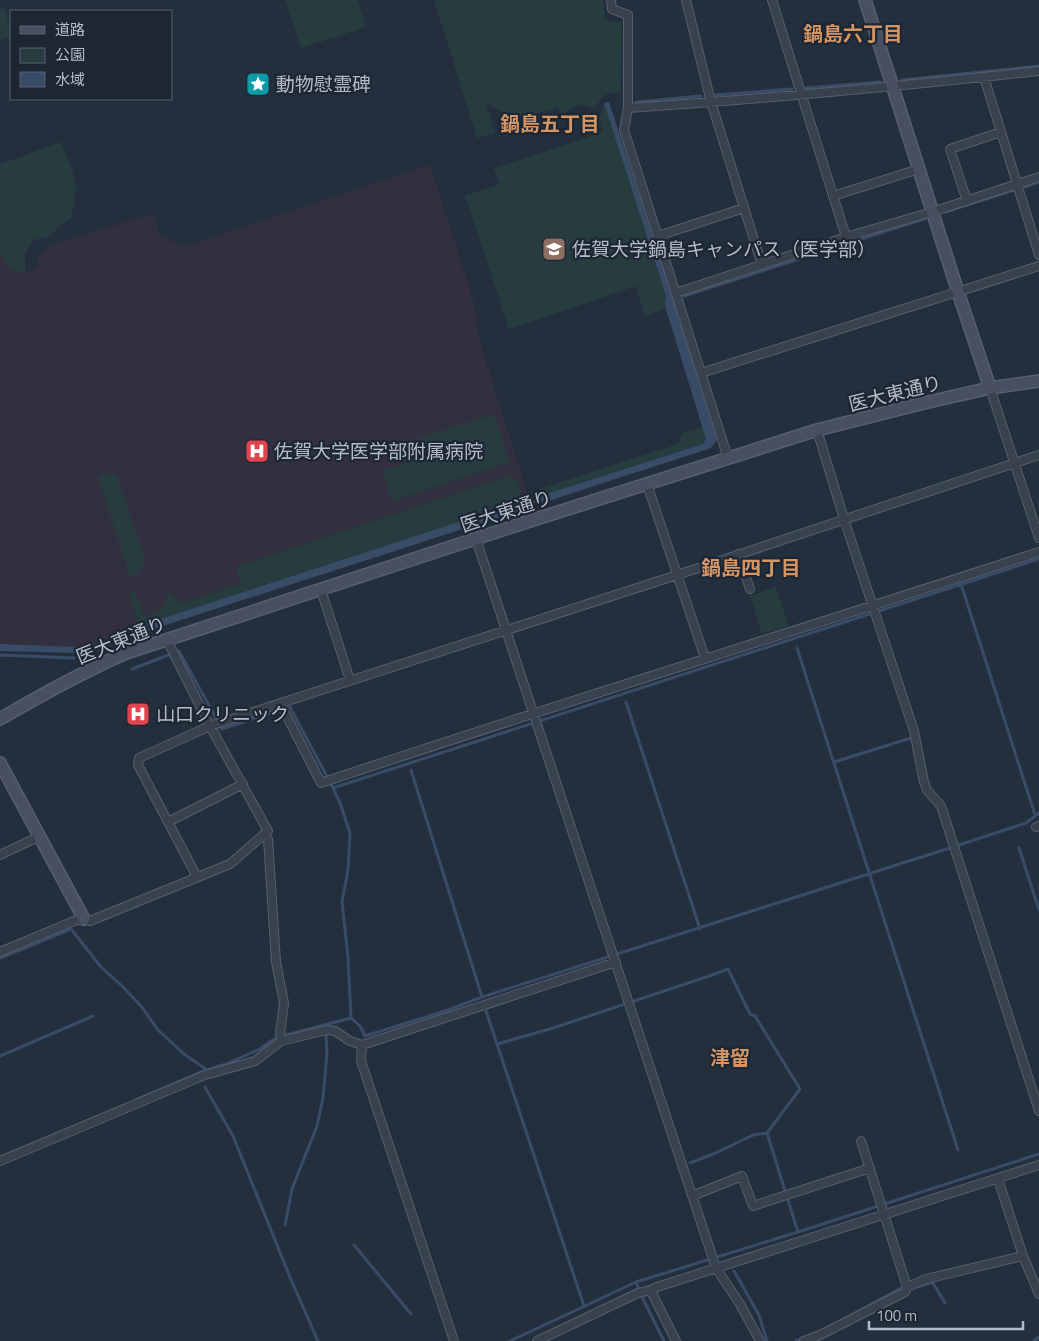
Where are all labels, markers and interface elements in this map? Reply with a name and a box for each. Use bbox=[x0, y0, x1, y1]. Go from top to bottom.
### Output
legend bbox=[10, 10, 172, 100]
text: 道路 bbox=[55, 18, 85, 41]
district label: 鍋島六丁目 bbox=[803, 18, 903, 49]
text: 公園 bbox=[55, 43, 85, 66]
text: 水域 bbox=[55, 68, 85, 91]
place label: 動物慰霊碑 bbox=[276, 69, 371, 98]
place icon: 動物慰霊碑 bbox=[245, 71, 271, 97]
district label: 鍋島五丁目 bbox=[500, 108, 600, 139]
place label: 佐賀大学鍋島キャンパス（医学部） bbox=[572, 234, 876, 263]
school or university icon: 佐賀大学鍋島キャンパス（医学部） bbox=[541, 236, 567, 262]
street label: 医大東通り bbox=[845, 367, 944, 418]
place label: 佐賀大学医学部附属病院 bbox=[274, 436, 483, 465]
hospital icon: 佐賀大学医学部附属病院 bbox=[244, 438, 270, 464]
street label: 医大東通り bbox=[456, 482, 556, 539]
district label: 鍋島四丁目 bbox=[701, 552, 801, 583]
street label: 医大東通り bbox=[71, 608, 170, 671]
place label: 山口クリニック bbox=[156, 699, 289, 728]
hospital icon: 山口クリニック bbox=[125, 701, 151, 727]
district label: 津留 bbox=[710, 1042, 750, 1073]
scale bar bbox=[869, 1298, 1023, 1330]
text: 100 m bbox=[876, 1304, 917, 1327]

